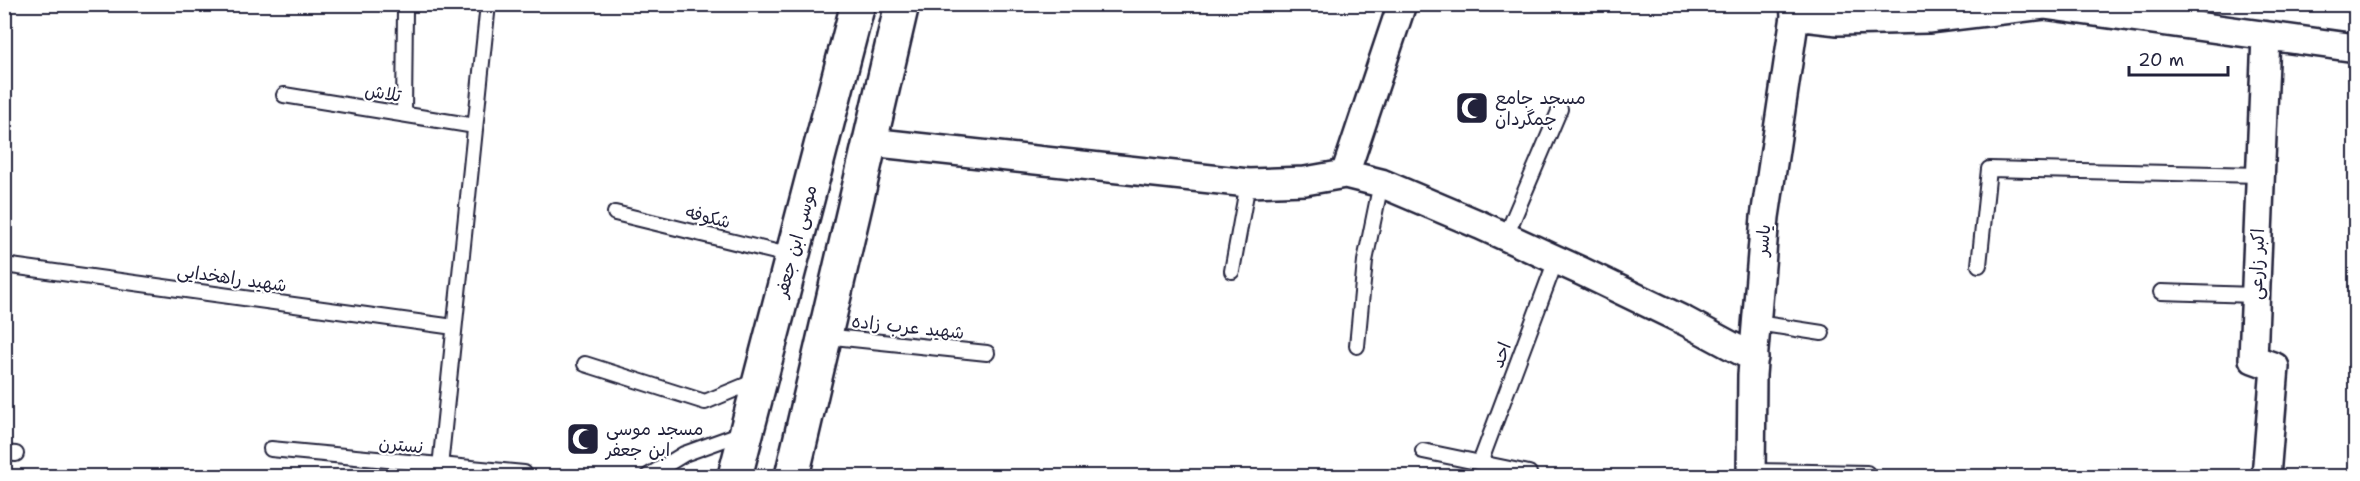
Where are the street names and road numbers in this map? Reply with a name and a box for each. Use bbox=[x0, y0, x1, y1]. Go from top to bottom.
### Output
street label: تلاش bbox=[363, 78, 404, 108]
street label: موسی ابن جعفر bbox=[769, 182, 823, 302]
street label: شکوفه bbox=[683, 200, 733, 234]
street label: یاسر bbox=[1749, 223, 1776, 259]
street label: اکبر زارعی bbox=[2244, 228, 2270, 300]
street label: شهید راهخدایی bbox=[176, 258, 288, 298]
street label: شهید عرب زاده bbox=[850, 309, 966, 345]
street label: احد bbox=[1485, 339, 1517, 371]
street label: نسترن bbox=[378, 431, 424, 459]

